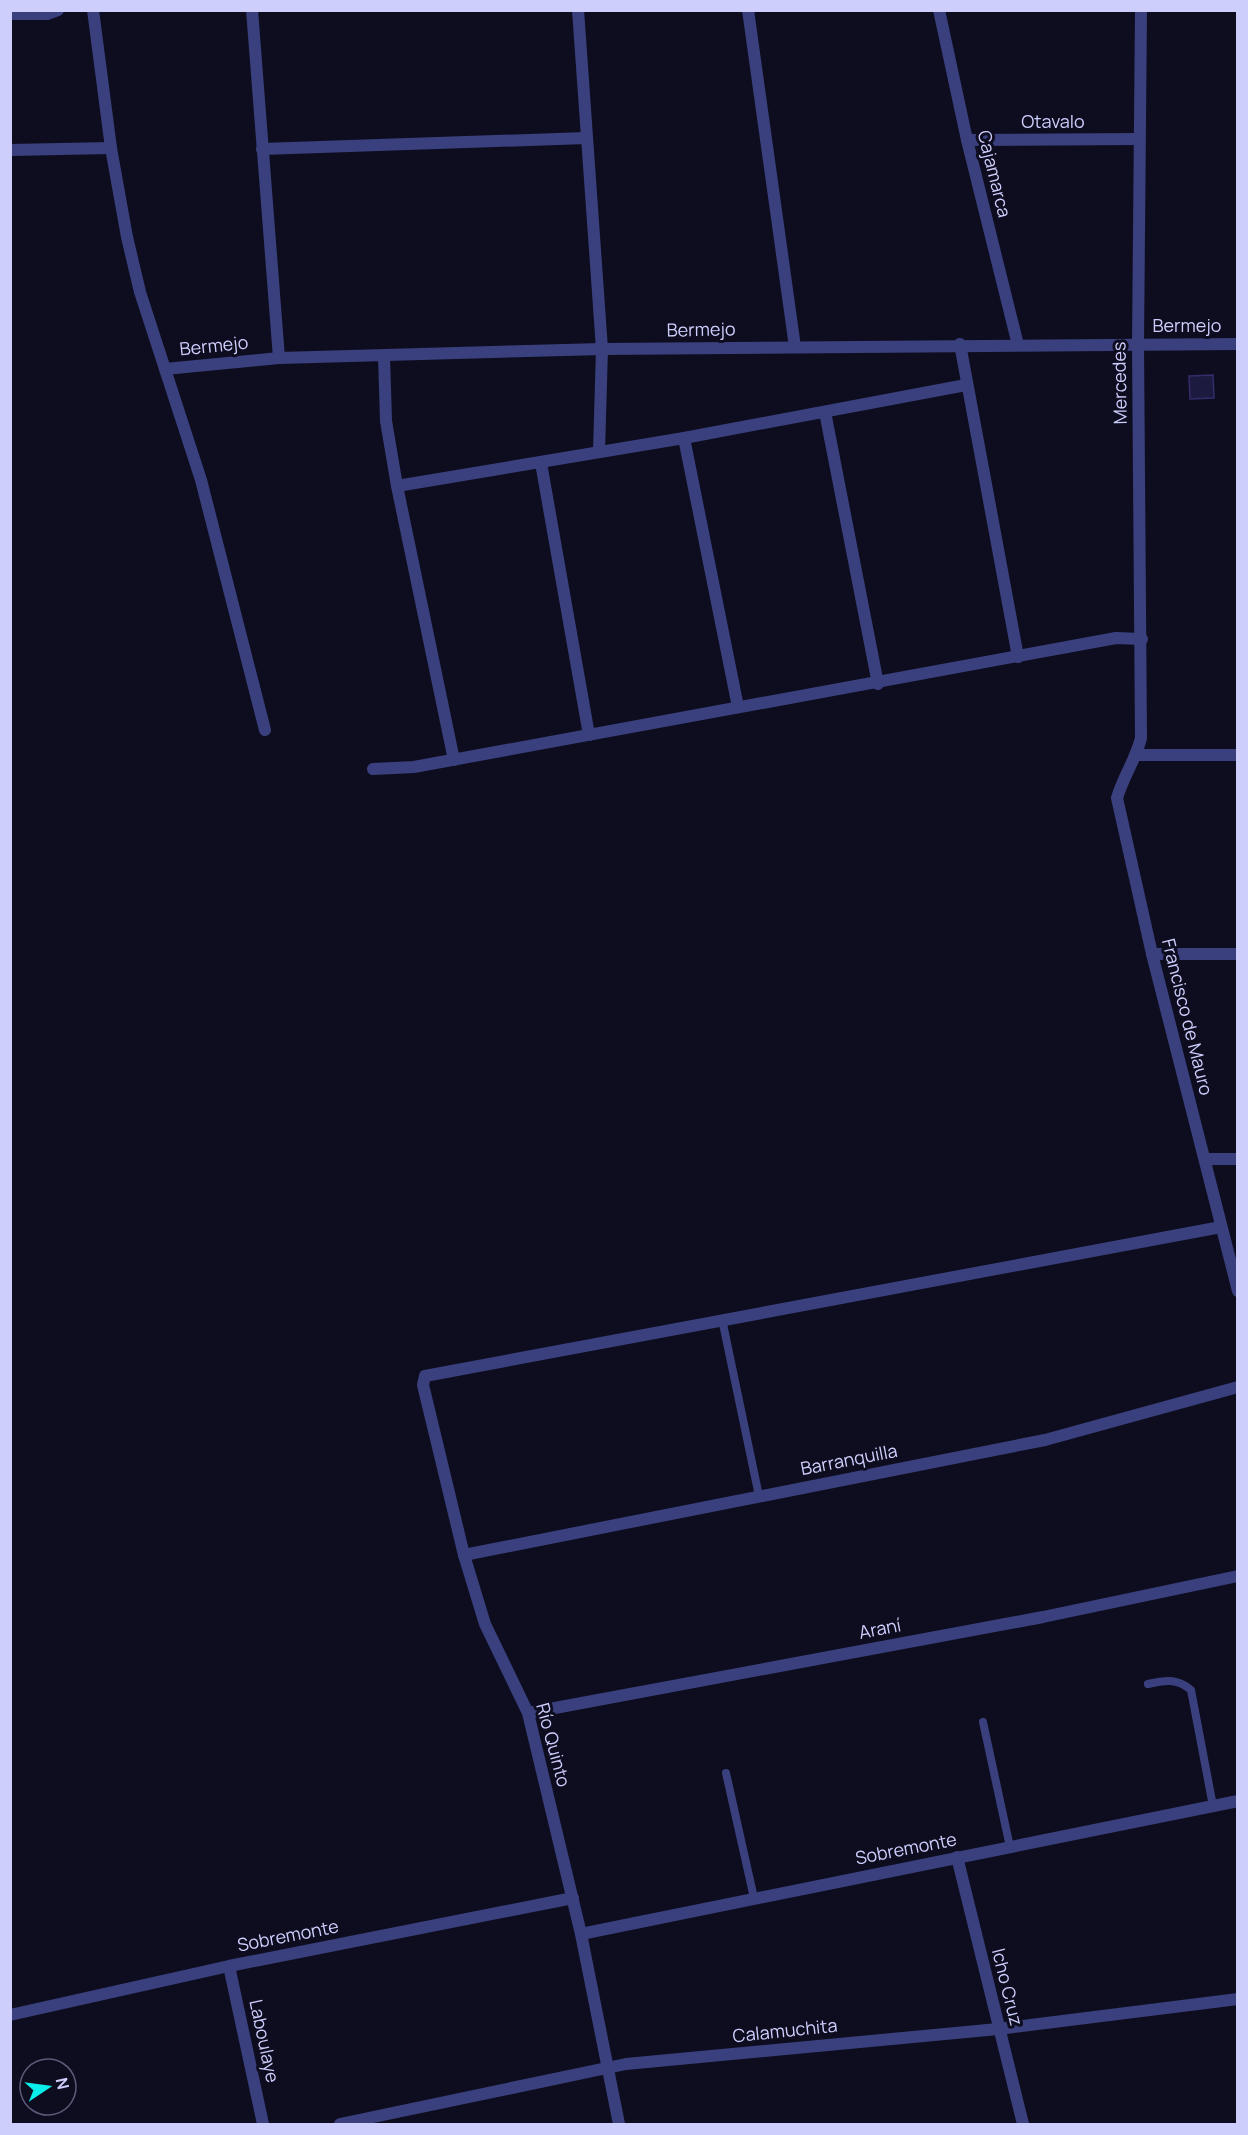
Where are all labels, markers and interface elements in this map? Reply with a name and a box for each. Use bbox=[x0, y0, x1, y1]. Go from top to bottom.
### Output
street label: Otavalo bbox=[1021, 109, 1085, 133]
street label: Cajamarca bbox=[973, 128, 1017, 220]
street label: Bermejo bbox=[1153, 313, 1221, 337]
street label: Bermejo bbox=[666, 316, 736, 342]
street label: Bermejo bbox=[178, 329, 249, 361]
street label: Mercedes bbox=[1106, 341, 1132, 425]
street label: Francisco de Mauro bbox=[1157, 936, 1219, 1098]
street label: Barranquilla bbox=[798, 1438, 899, 1480]
street label: Araní bbox=[857, 1612, 903, 1644]
street label: Río Quinto bbox=[531, 1700, 577, 1789]
street label: Sobremonte bbox=[853, 1826, 959, 1870]
street label: Sobremonte bbox=[235, 1913, 341, 1957]
street label: Icho Cruz bbox=[987, 1946, 1029, 2028]
street label: Laboulaye bbox=[244, 1997, 286, 2085]
street label: Calamuchita bbox=[731, 2013, 838, 2047]
north arrow bbox=[18, 2057, 78, 2117]
text: N bbox=[51, 2076, 75, 2092]

